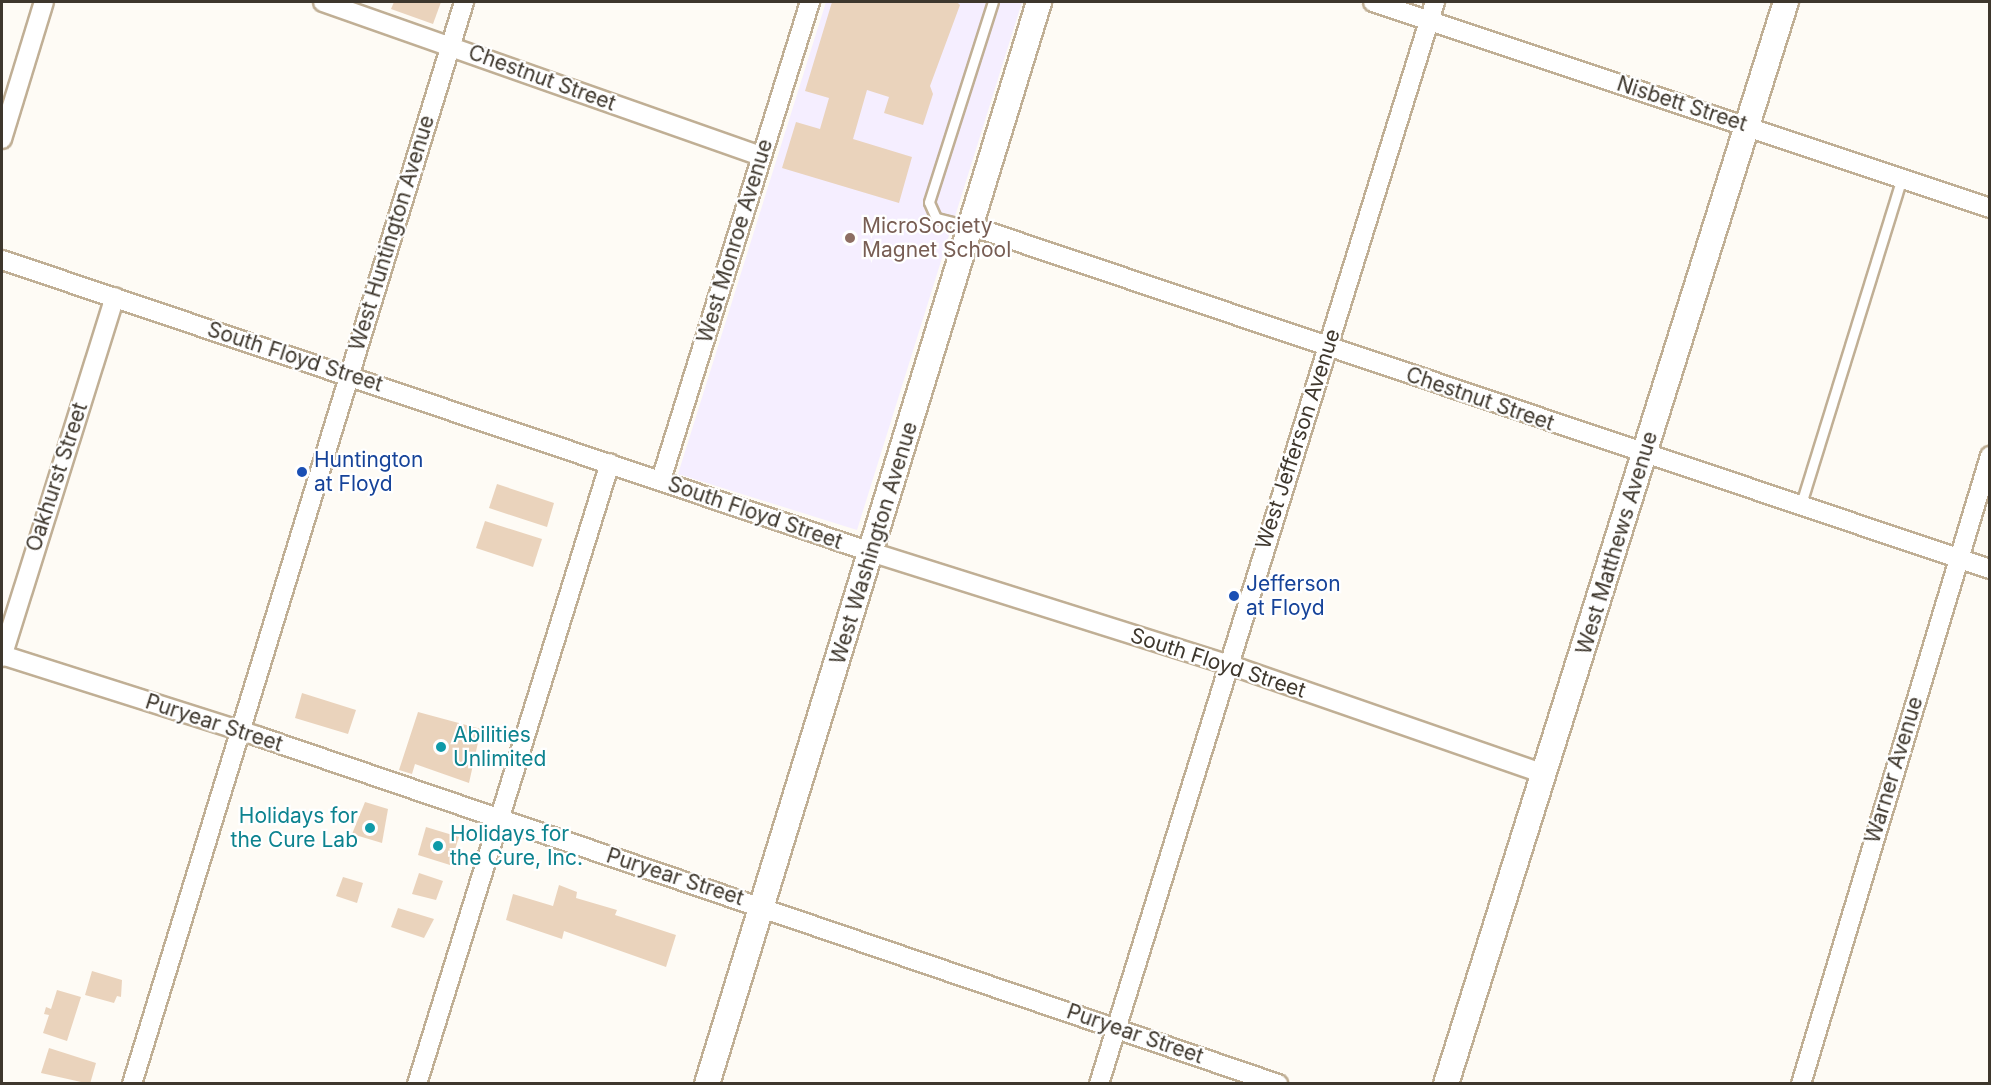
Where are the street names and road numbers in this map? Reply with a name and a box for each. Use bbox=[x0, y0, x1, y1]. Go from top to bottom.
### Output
street label: Chestnut Street bbox=[465, 40, 619, 116]
street label: Nisbett Street bbox=[1614, 71, 1750, 137]
street label: West Huntington Avenue bbox=[344, 112, 440, 354]
street label: West Monroe Avenue bbox=[692, 136, 778, 346]
street label: South Floyd Street bbox=[204, 317, 386, 397]
street label: West Jefferson Avenue bbox=[1250, 326, 1346, 552]
street label: Chestnut Street bbox=[1403, 362, 1557, 436]
street label: Oakhurst Street bbox=[21, 399, 93, 555]
street label: West Washington Avenue bbox=[825, 419, 923, 667]
street label: West Matthews Avenue bbox=[1571, 428, 1663, 658]
street label: South Floyd Street bbox=[664, 471, 846, 555]
street label: South Floyd Street bbox=[1127, 623, 1309, 703]
street label: Puryear Street bbox=[142, 689, 286, 757]
street label: Warner Avenue bbox=[1860, 694, 1928, 846]
street label: Puryear Street bbox=[603, 843, 747, 911]
street label: Puryear Street bbox=[1063, 999, 1207, 1069]

